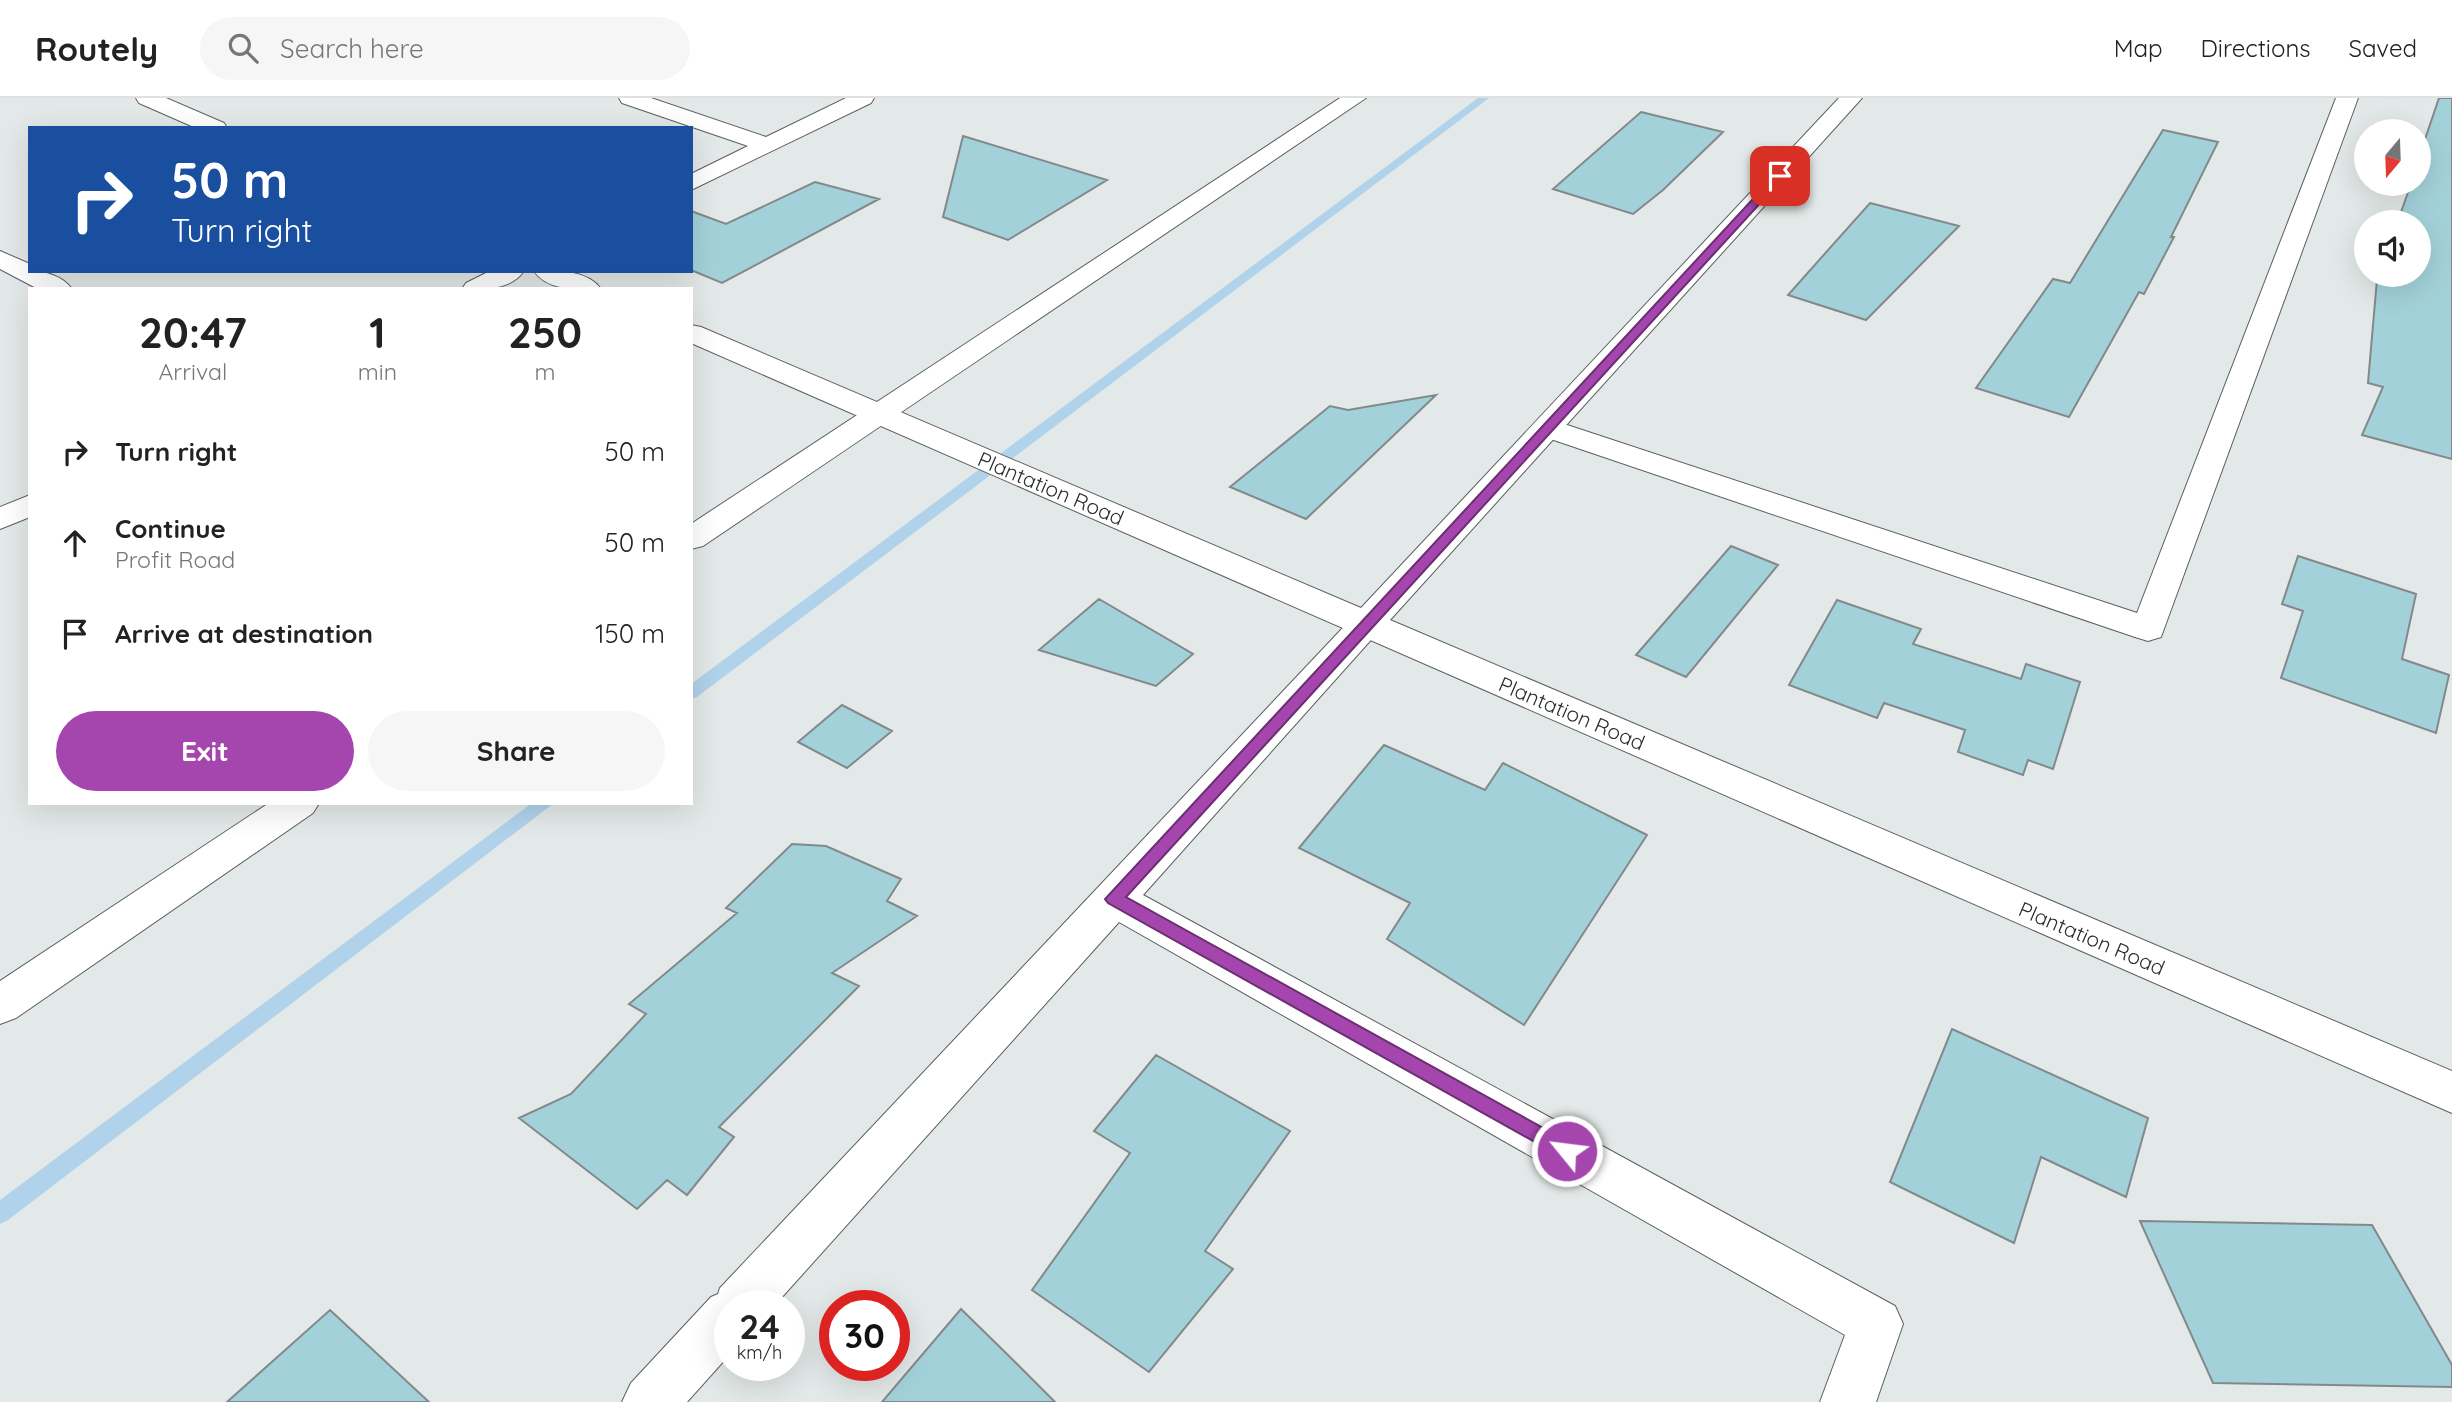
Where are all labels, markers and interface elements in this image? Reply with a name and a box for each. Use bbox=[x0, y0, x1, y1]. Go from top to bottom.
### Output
search box bbox=[200, 17, 690, 80]
text: Routely bbox=[35, 28, 158, 69]
icon: search bbox=[224, 29, 262, 67]
text: Search here bbox=[280, 32, 424, 65]
text: Map bbox=[2114, 33, 2163, 63]
text: Directions bbox=[2201, 33, 2311, 63]
text: Saved bbox=[2349, 33, 2417, 63]
north arrow bbox=[2354, 119, 2431, 196]
map controls bbox=[2354, 119, 2431, 287]
pin bbox=[1750, 146, 1810, 206]
text: 50 m bbox=[171, 149, 288, 210]
icon: right bbox=[56, 154, 147, 245]
icon: arrive bbox=[1761, 157, 1799, 195]
text: Turn right bbox=[171, 210, 312, 250]
button: sound bbox=[2354, 210, 2431, 287]
text: 20:47 bbox=[139, 306, 247, 359]
text: 1 bbox=[369, 306, 386, 359]
text: 250 bbox=[508, 306, 582, 359]
text: Arrival bbox=[158, 357, 227, 386]
text: min bbox=[358, 357, 397, 386]
text: m bbox=[535, 357, 555, 386]
icon: right bbox=[56, 433, 94, 471]
text: Turn right bbox=[115, 435, 237, 468]
text: 50 m bbox=[605, 435, 665, 468]
street label: Plantation Road bbox=[974, 445, 1128, 531]
text: Continue bbox=[115, 512, 226, 545]
icon: ahead bbox=[56, 524, 94, 562]
text: 50 m bbox=[605, 526, 665, 559]
text: Profit Road bbox=[115, 545, 235, 574]
icon: arrive bbox=[56, 615, 94, 653]
text: Arrive at destination bbox=[115, 617, 373, 650]
text: 150 m bbox=[595, 617, 665, 650]
street label: Plantation Road bbox=[1495, 670, 1649, 756]
button: Exit bbox=[56, 711, 354, 791]
button: Share bbox=[368, 711, 665, 791]
street label: Plantation Road bbox=[2015, 895, 2169, 981]
position arrow bbox=[1530, 1114, 1604, 1188]
speed limit sign: 30 bbox=[819, 1290, 910, 1381]
text: 24 bbox=[739, 1304, 780, 1348]
text: km/h bbox=[737, 1341, 782, 1364]

